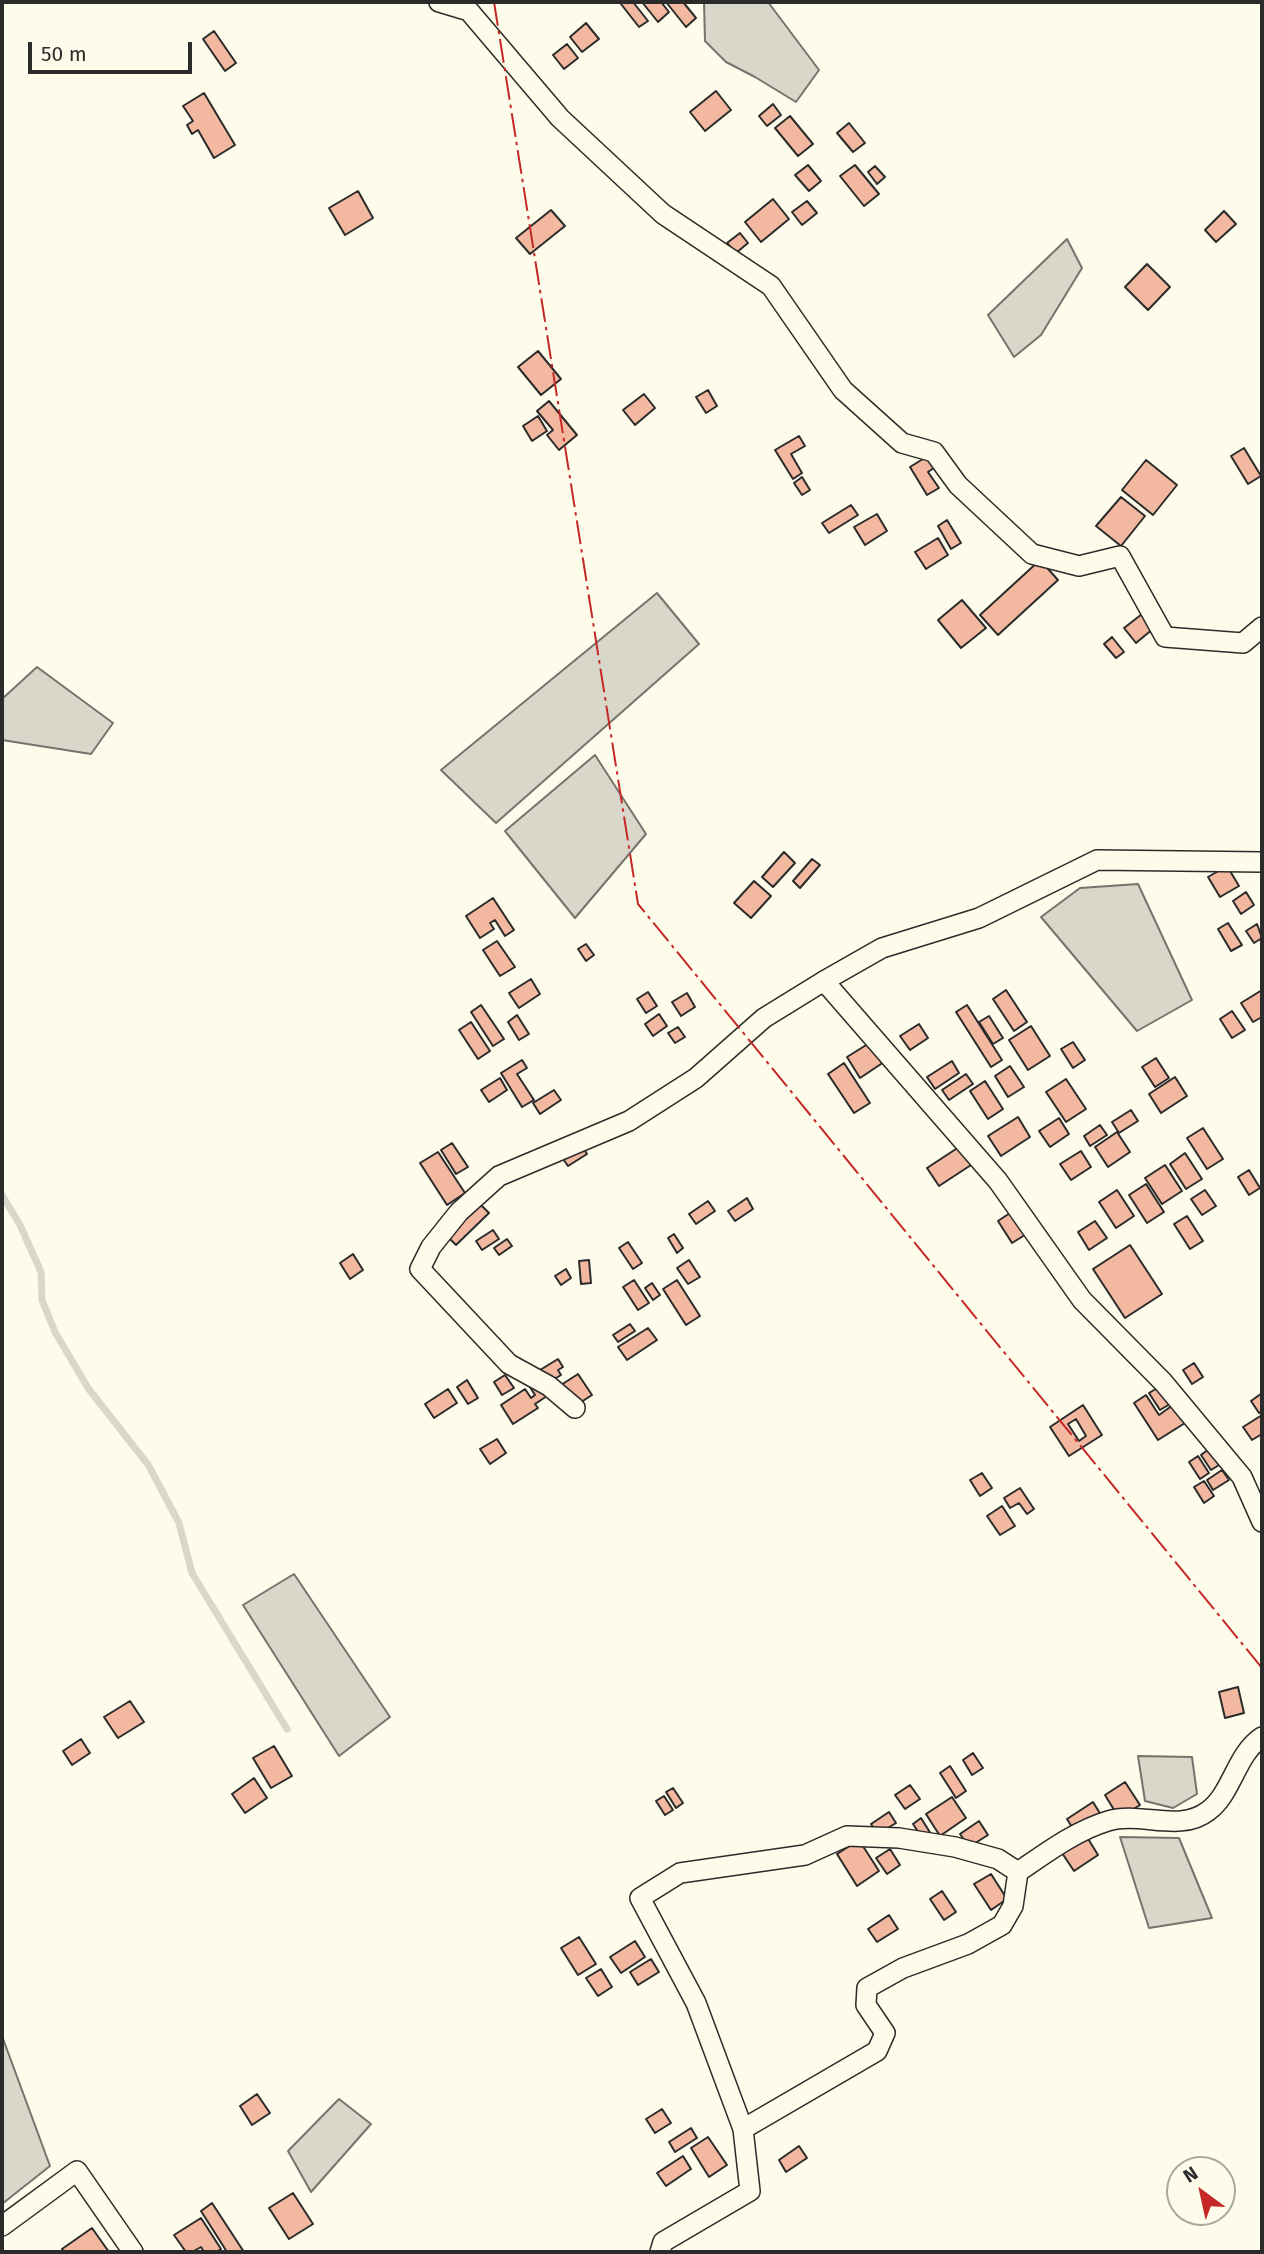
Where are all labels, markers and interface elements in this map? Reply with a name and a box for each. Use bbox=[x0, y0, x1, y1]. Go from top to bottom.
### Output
scale bar bbox=[32, 28, 196, 72]
text: 50 m bbox=[41, 41, 87, 67]
north arrow bbox=[1166, 2156, 1236, 2226]
text: N bbox=[1179, 2162, 1202, 2188]

